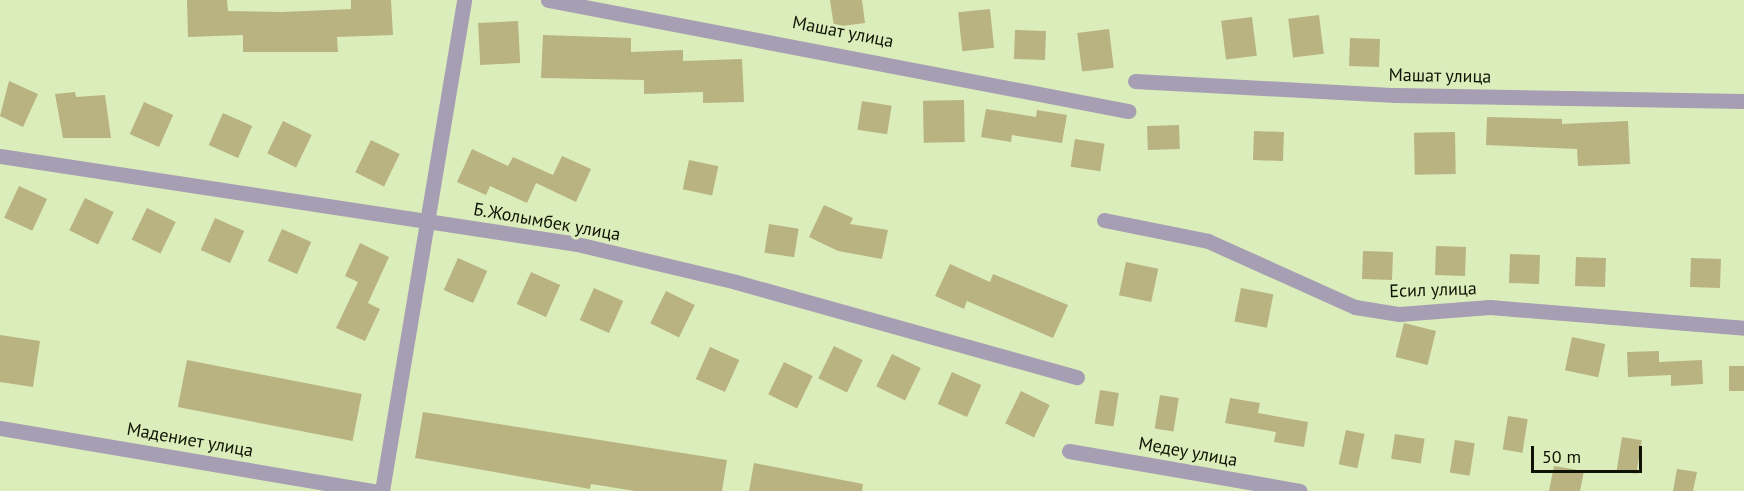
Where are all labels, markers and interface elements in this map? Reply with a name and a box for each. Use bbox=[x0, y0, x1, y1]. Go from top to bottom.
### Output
street label: Машат улица bbox=[790, 12, 896, 52]
street label: Машат улица bbox=[1388, 64, 1492, 88]
street label: Б.Жолымбек улица bbox=[472, 198, 622, 246]
street label: Есил улица bbox=[1389, 278, 1477, 302]
street label: Мадениет улица bbox=[125, 418, 255, 462]
street label: Медеу улица bbox=[1137, 433, 1239, 471]
scale bar bbox=[1534, 434, 1645, 472]
text: 50 m bbox=[1542, 445, 1581, 468]

